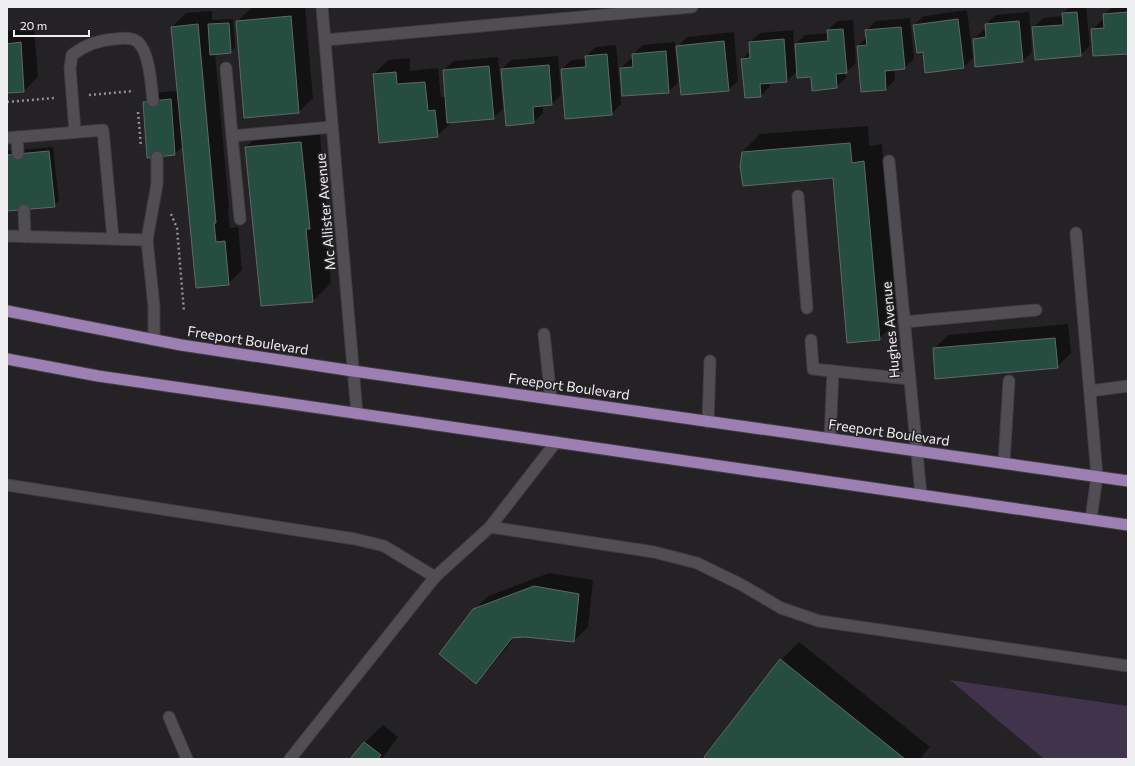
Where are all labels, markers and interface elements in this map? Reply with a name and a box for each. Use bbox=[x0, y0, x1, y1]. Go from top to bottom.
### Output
scale bar bbox=[14, 12, 89, 38]
text: 20 m bbox=[20, 18, 47, 32]
street label: Mc Allister Avenue bbox=[311, 153, 339, 271]
street label: Hughes Avenue bbox=[877, 281, 903, 379]
street label: Freeport Boulevard bbox=[186, 322, 310, 358]
street label: Freeport Boulevard bbox=[507, 369, 631, 403]
street label: Freeport Boulevard bbox=[827, 415, 951, 449]

